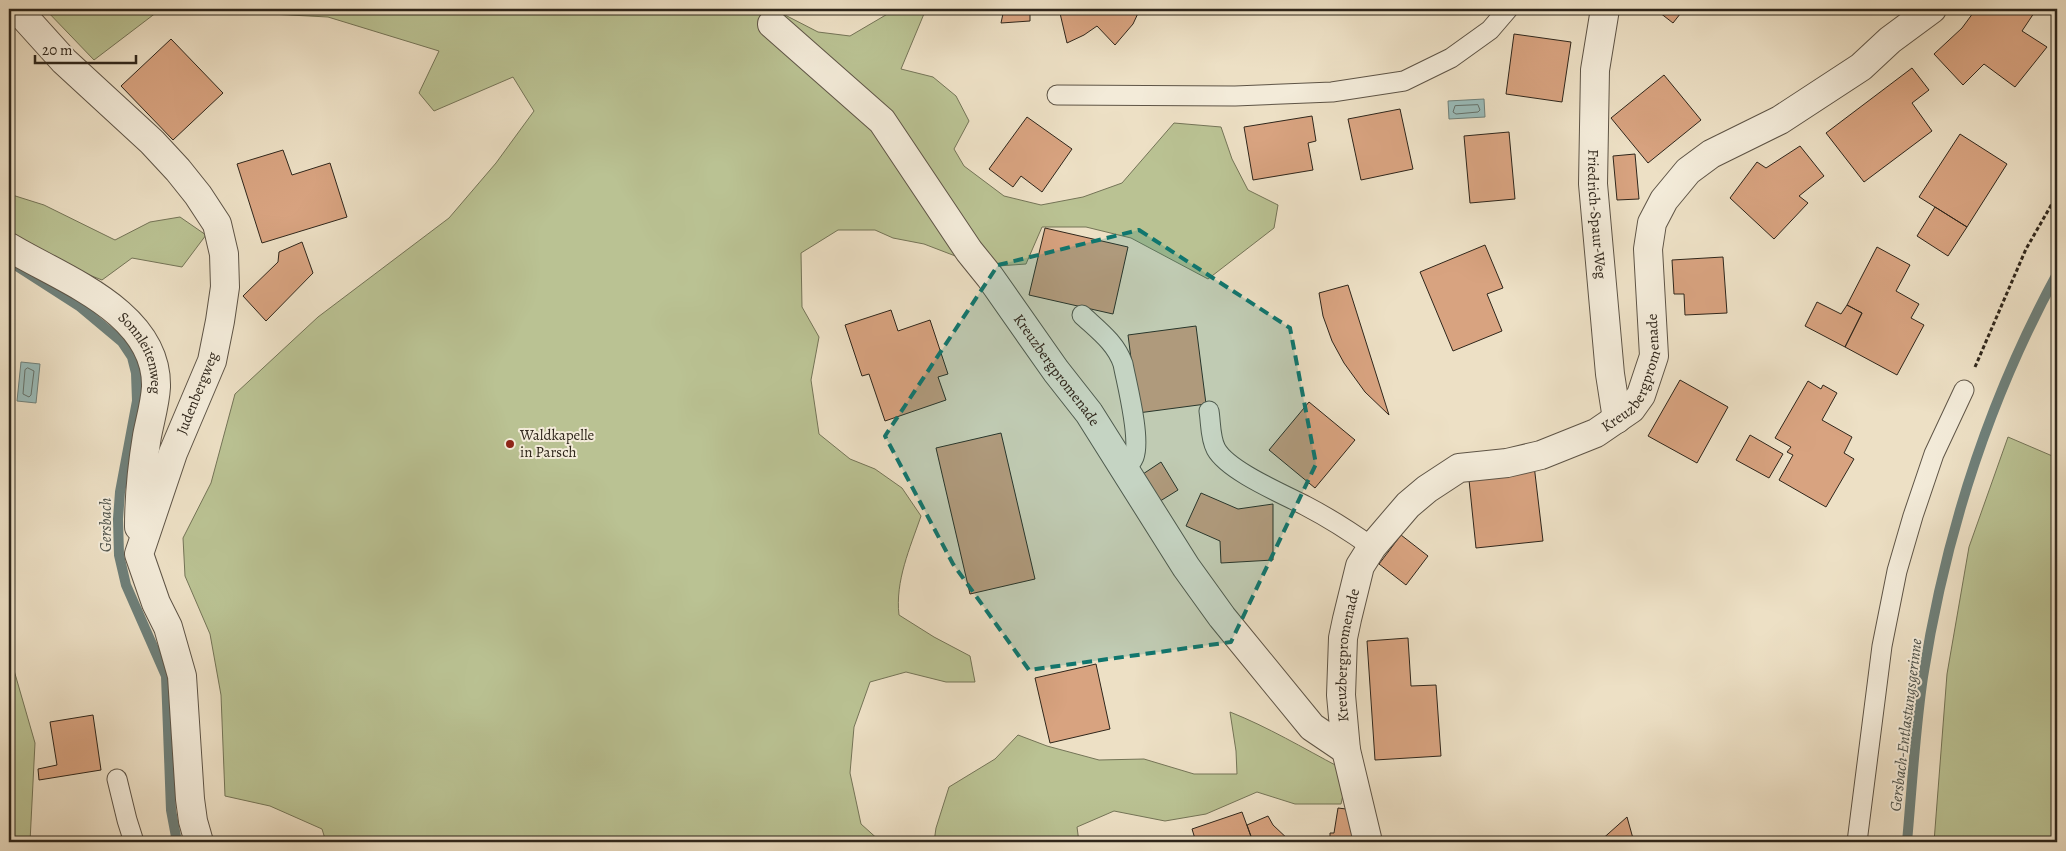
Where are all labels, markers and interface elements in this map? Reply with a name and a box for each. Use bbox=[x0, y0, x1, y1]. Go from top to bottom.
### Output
scale bar bbox=[35, 32, 136, 64]
text: 20 m bbox=[42, 40, 73, 60]
street label: Friedrich-Spaur-Weg bbox=[1583, 149, 1611, 280]
street label: Sonnleitenweg bbox=[114, 307, 166, 396]
street label: Kreuzbergpromenade bbox=[1009, 310, 1105, 430]
street label: Kreuzbergpromenade bbox=[1597, 313, 1665, 436]
street label: Judenbergweg bbox=[171, 348, 223, 437]
place label: Waldkapelle in Parsch bbox=[519, 425, 595, 462]
marker: Waldkapelle in Parsch bbox=[504, 438, 516, 450]
water label: Gersbach bbox=[95, 498, 117, 552]
street label: Kreuzbergpromenade bbox=[1331, 586, 1364, 723]
water label: Gersbach-Entlastungsgerinne bbox=[1884, 637, 1928, 813]

